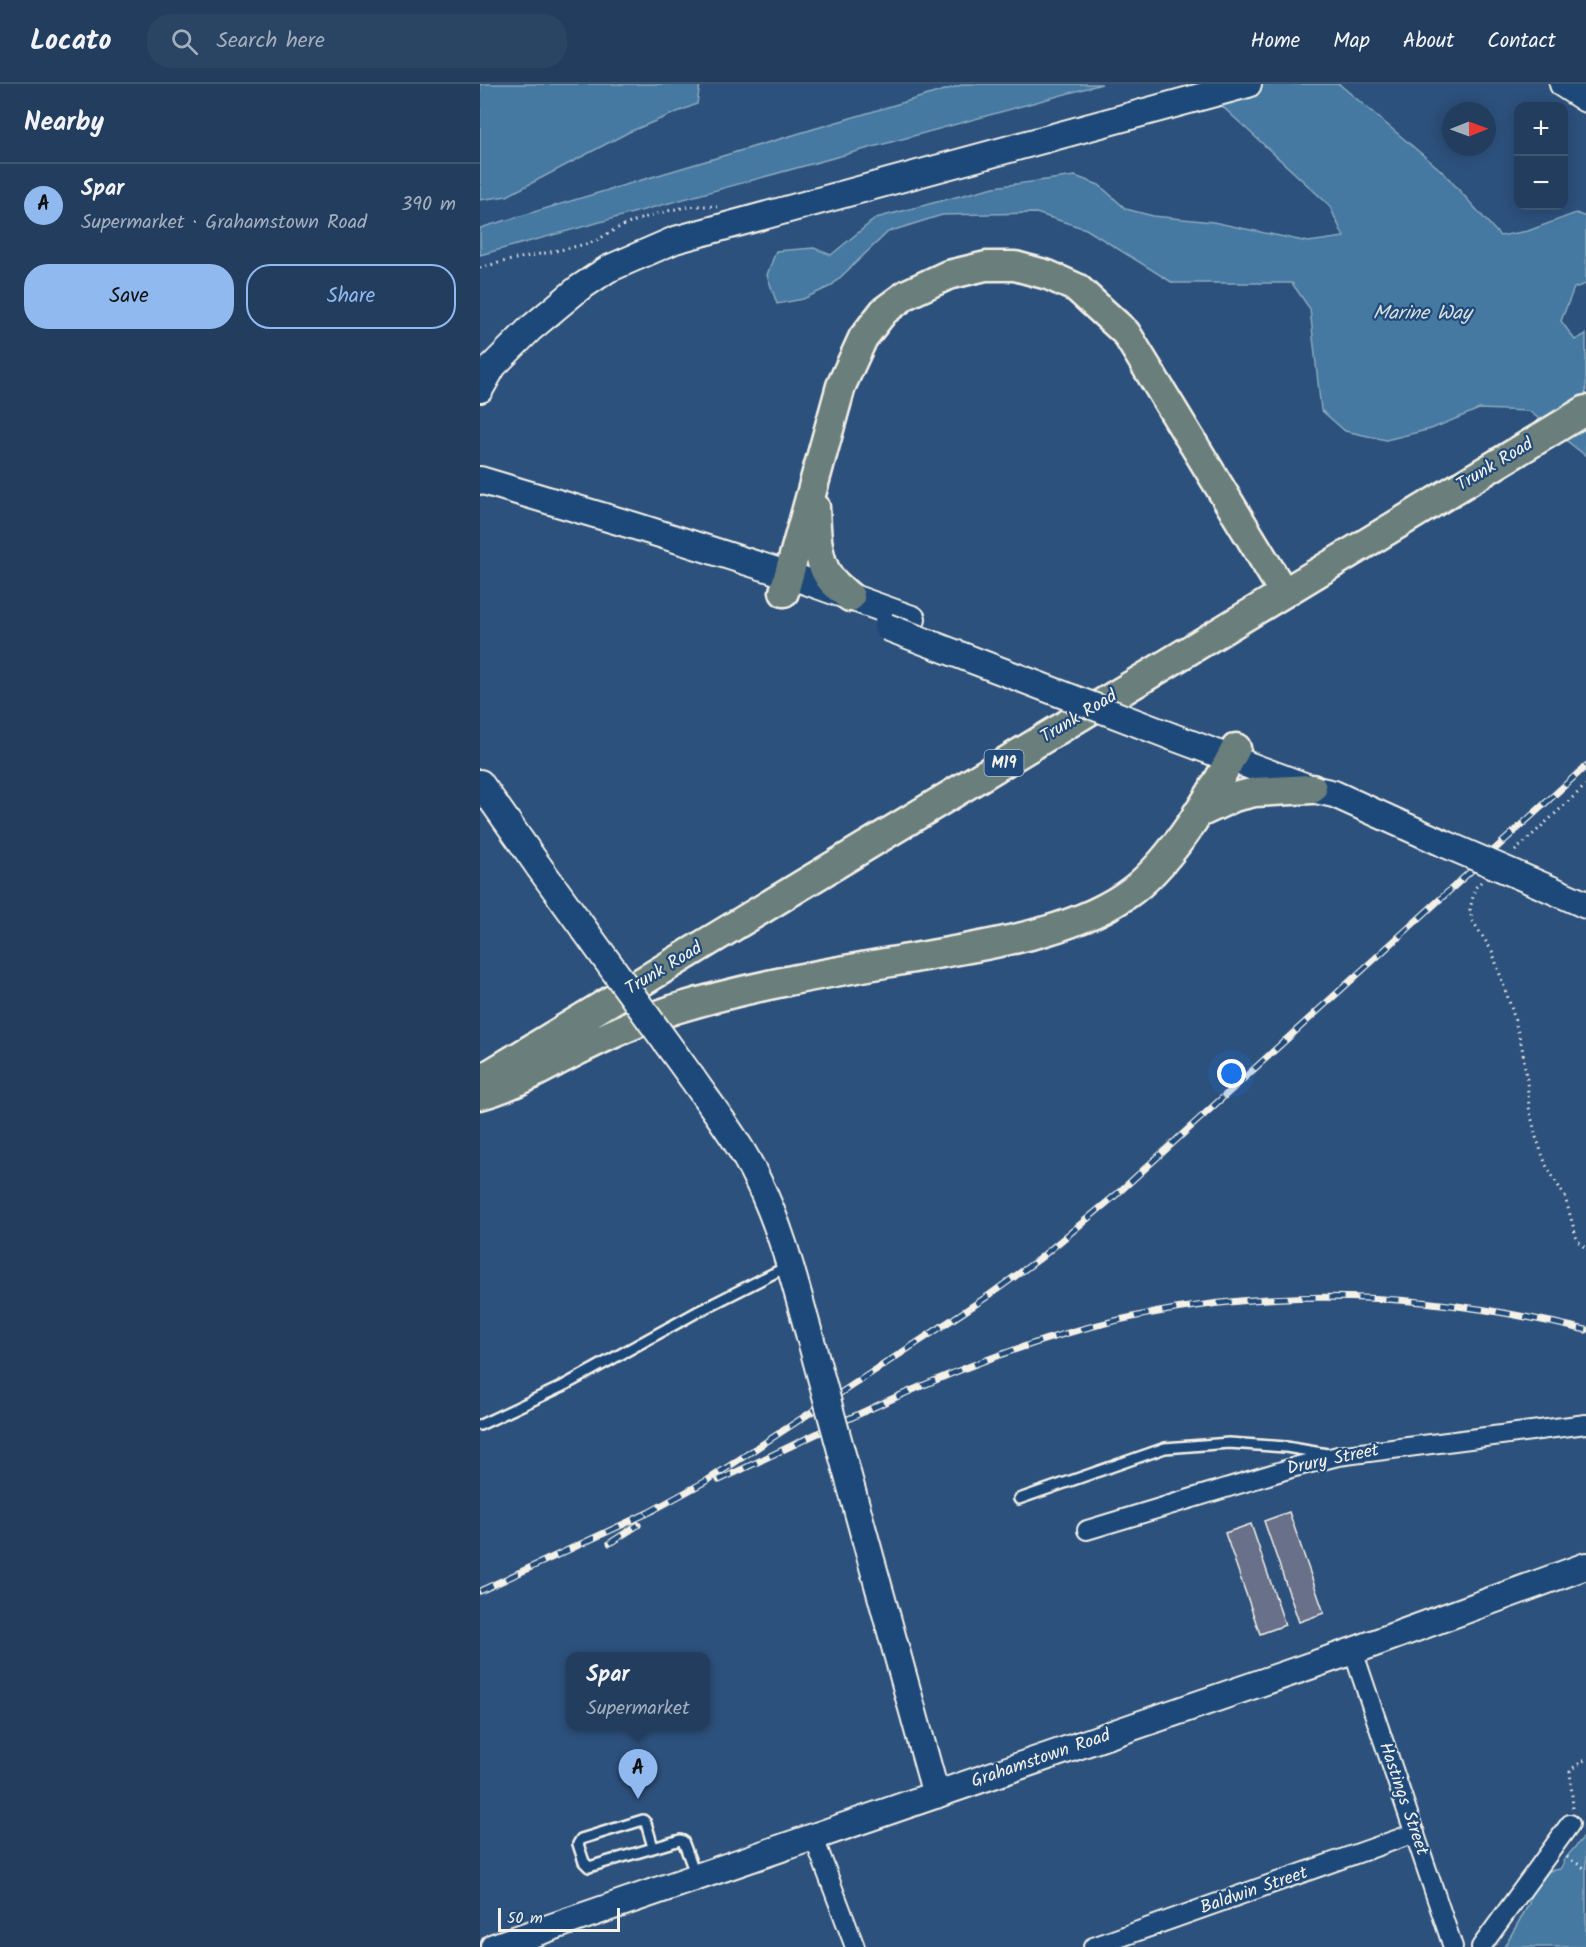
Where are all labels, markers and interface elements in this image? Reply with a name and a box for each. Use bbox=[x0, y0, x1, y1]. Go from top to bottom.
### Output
search box bbox=[147, 14, 567, 68]
text: Locato bbox=[30, 19, 111, 64]
text: Search here bbox=[216, 24, 325, 59]
icon: search bbox=[168, 25, 201, 58]
text: Home bbox=[1251, 25, 1300, 58]
text: Map bbox=[1333, 25, 1370, 58]
text: About bbox=[1403, 25, 1454, 58]
text: Contact bbox=[1487, 25, 1556, 58]
text: Nearby bbox=[24, 102, 104, 144]
north arrow bbox=[1442, 102, 1496, 156]
map controls bbox=[1514, 102, 1568, 210]
button: + bbox=[1514, 102, 1568, 156]
button: − bbox=[1514, 156, 1568, 210]
text: Spar bbox=[81, 172, 124, 207]
text: A bbox=[37, 189, 50, 221]
text: 390 m bbox=[401, 189, 456, 221]
text: Supermarket · Grahamstown Road bbox=[81, 207, 367, 239]
button: Save bbox=[24, 264, 234, 329]
button: Share bbox=[246, 264, 456, 329]
water label: Marine Way bbox=[1373, 298, 1474, 330]
street label: Trunk Road bbox=[1451, 430, 1540, 499]
street label: Trunk Road bbox=[1035, 682, 1124, 751]
road number: M19 bbox=[984, 750, 1024, 776]
street label: Trunk Road bbox=[620, 934, 709, 1003]
your location bbox=[1217, 1059, 1246, 1088]
street label: Drury Street bbox=[1284, 1436, 1383, 1484]
popup bbox=[566, 1652, 710, 1730]
text: Spar bbox=[586, 1658, 629, 1693]
text: Supermarket bbox=[586, 1693, 690, 1725]
street label: Grahamstown Road bbox=[967, 1721, 1116, 1796]
street label: Hastings Street bbox=[1370, 1738, 1436, 1861]
pin: A bbox=[618, 1750, 658, 1799]
street label: Baldwin Street bbox=[1196, 1859, 1313, 1923]
scale bar bbox=[498, 1905, 620, 1932]
text: 50 m bbox=[507, 1906, 543, 1931]

